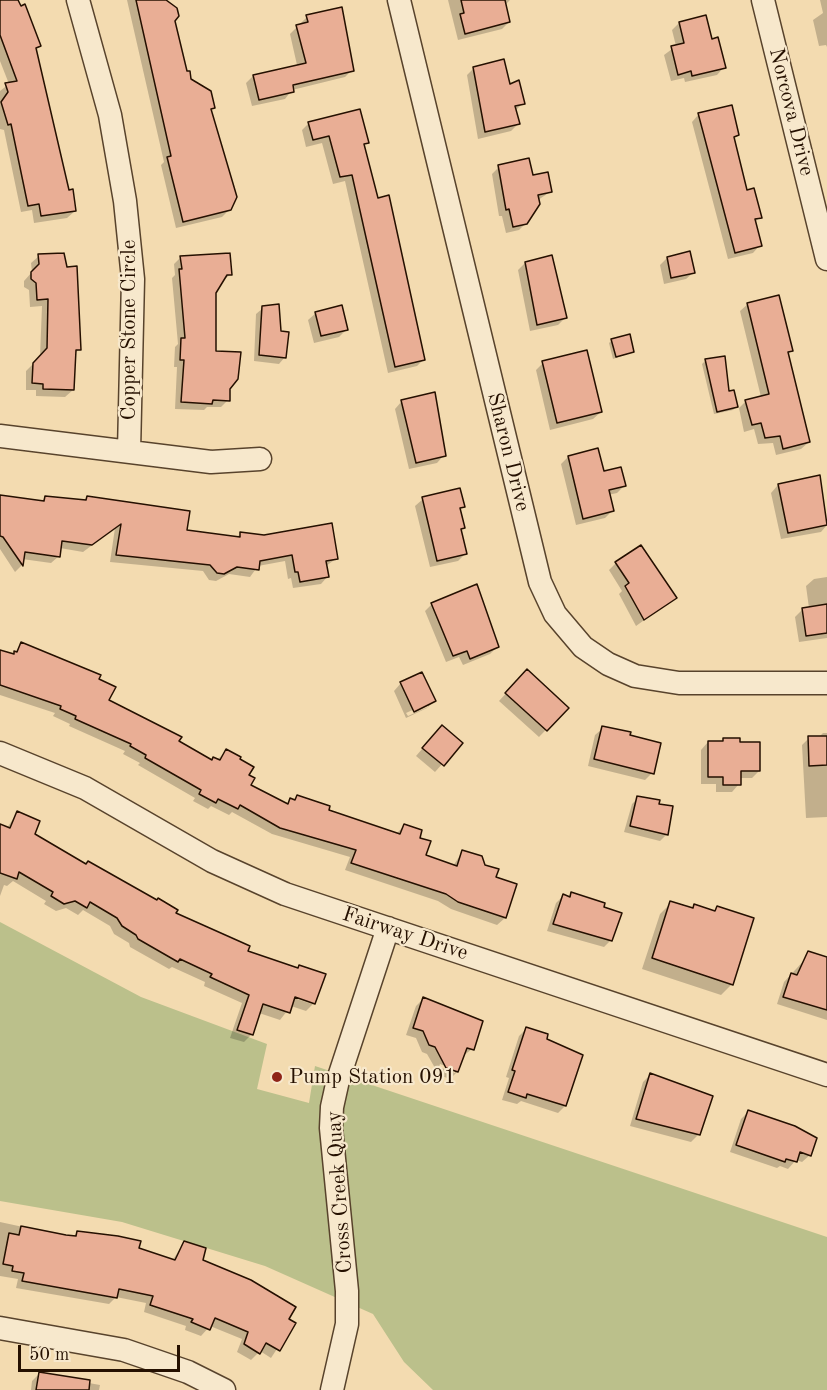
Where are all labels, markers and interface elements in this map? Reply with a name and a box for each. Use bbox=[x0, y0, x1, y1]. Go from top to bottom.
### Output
street label: Norcova Drive bbox=[763, 45, 819, 179]
street label: Copper Stone Circle bbox=[116, 240, 142, 420]
street label: Sharon Drive bbox=[481, 390, 535, 514]
street label: Fairway Drive bbox=[339, 902, 471, 966]
place label: Pump Station 091 bbox=[289, 1064, 456, 1090]
marker: Pump Station 091 bbox=[270, 1070, 284, 1084]
street label: Cross Creek Quay bbox=[322, 1110, 358, 1274]
scale bar bbox=[21, 1333, 183, 1371]
text: 50 m bbox=[29, 1346, 69, 1364]

